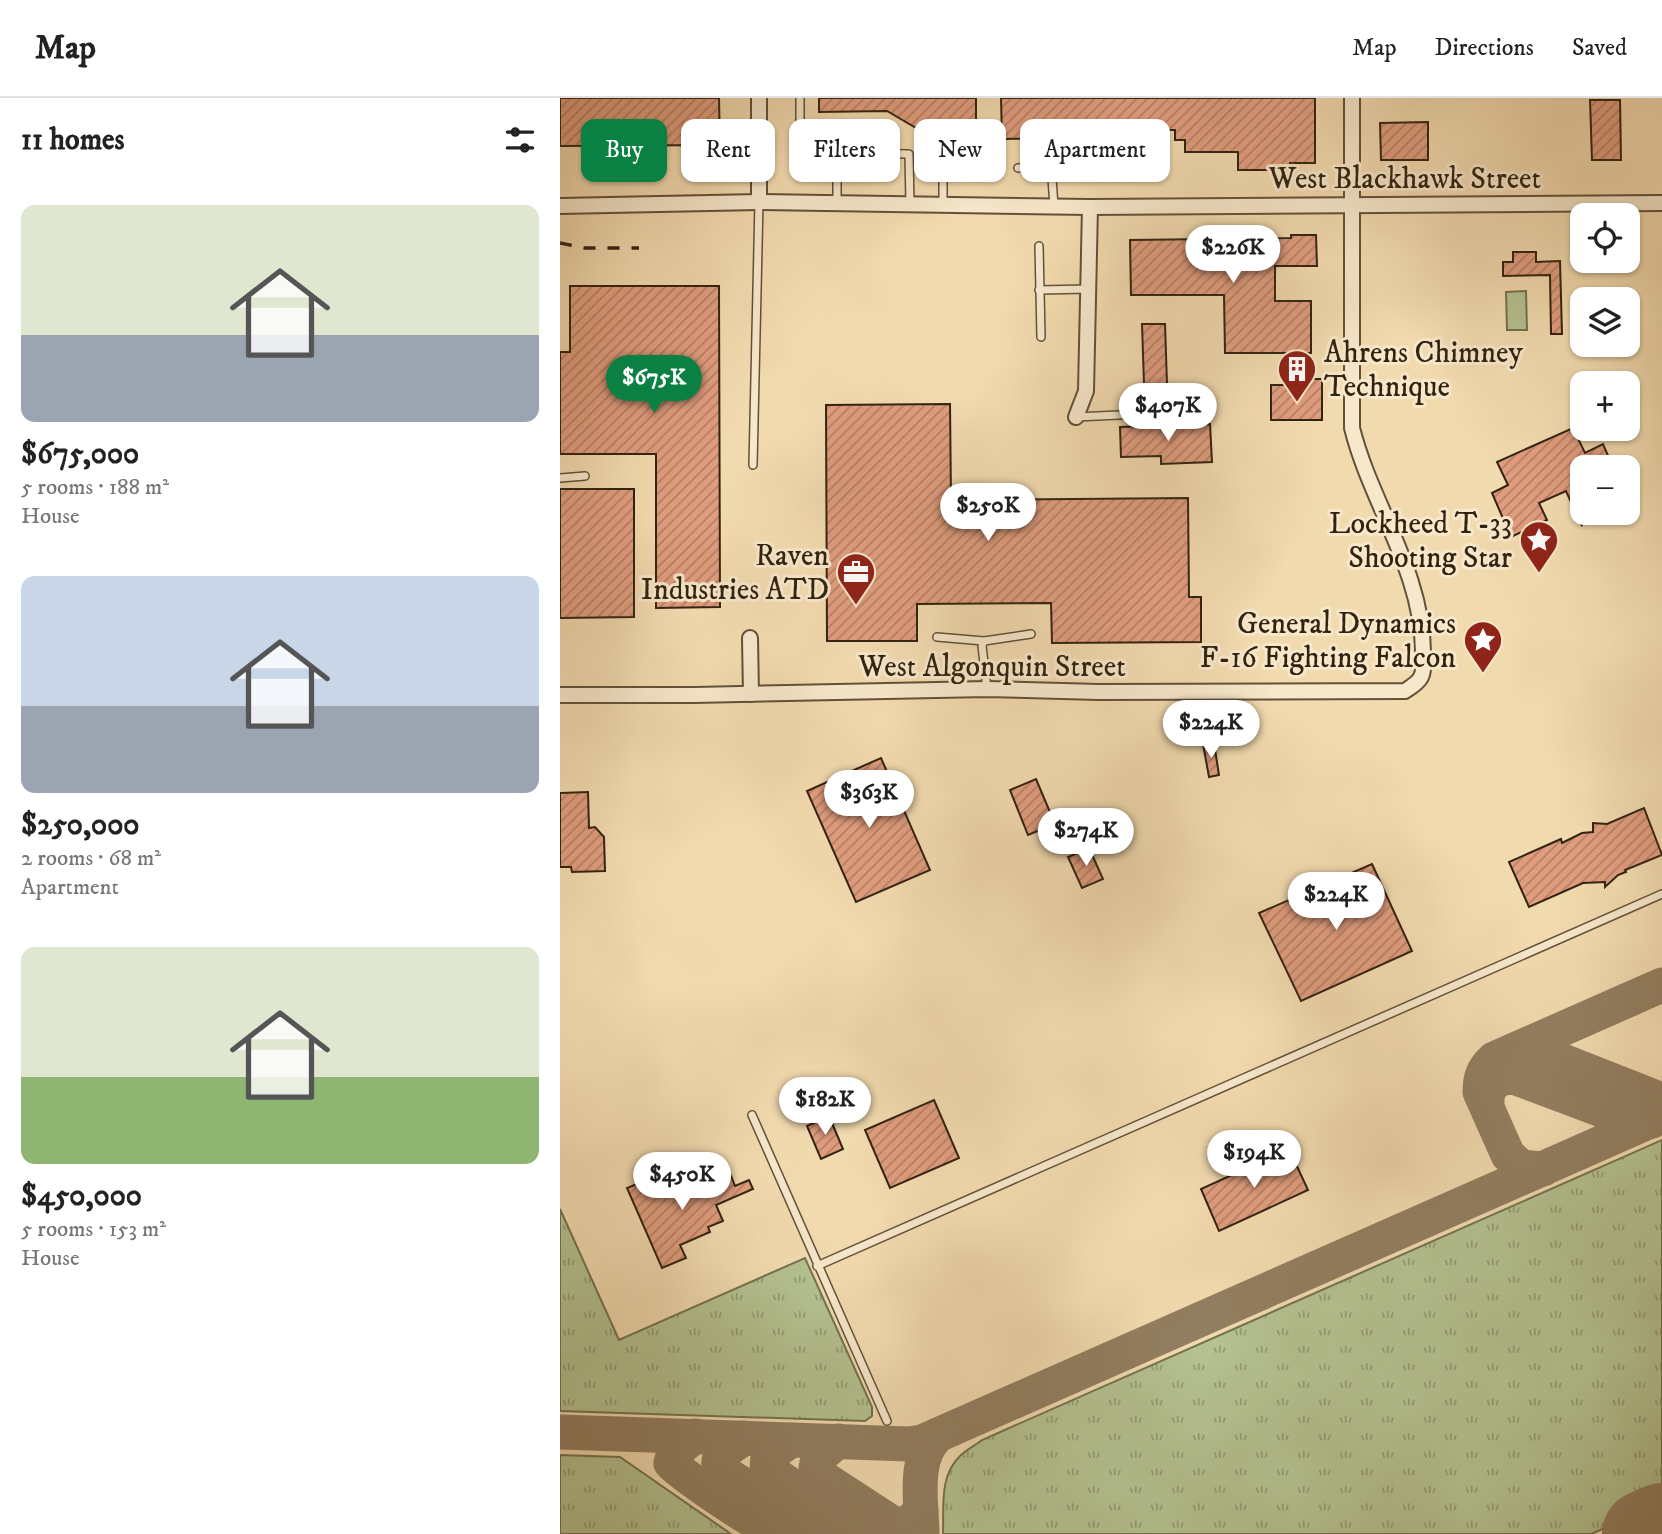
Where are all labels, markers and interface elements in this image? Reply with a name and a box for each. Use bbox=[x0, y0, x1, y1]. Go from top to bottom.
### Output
text: Map bbox=[35, 28, 96, 69]
text: Map bbox=[1352, 33, 1397, 63]
text: Directions bbox=[1435, 33, 1534, 63]
text: Saved bbox=[1572, 33, 1627, 63]
chip: Buy bbox=[581, 119, 667, 182]
chip: Rent bbox=[681, 119, 775, 182]
chip: Filters bbox=[789, 119, 900, 182]
chip: New bbox=[914, 119, 1006, 182]
chip: Apartment bbox=[1020, 119, 1170, 182]
icon: filters bbox=[501, 121, 539, 159]
text: 11 homes bbox=[21, 122, 125, 159]
street label: West Blackhawk Street bbox=[1268, 161, 1541, 198]
map controls bbox=[1570, 203, 1640, 525]
button: locate bbox=[1570, 203, 1640, 273]
pin: $226K bbox=[1184, 226, 1282, 285]
text: $226K bbox=[1201, 233, 1265, 262]
icon: home bbox=[217, 250, 343, 376]
button: layers bbox=[1570, 287, 1640, 357]
place label: Ahrens Chimney Technique bbox=[1324, 335, 1523, 406]
building icon: Ahrens Chimney Technique bbox=[1276, 348, 1318, 403]
pin: $675K bbox=[605, 356, 703, 415]
text: $675K bbox=[622, 363, 686, 392]
button: + bbox=[1570, 371, 1640, 441]
pin: $407K bbox=[1119, 384, 1217, 443]
text: $407K bbox=[1135, 391, 1201, 420]
text: $675,000 bbox=[21, 436, 139, 473]
button: − bbox=[1570, 455, 1640, 525]
text: 5 rooms · 188 m² bbox=[21, 473, 169, 502]
pin: $250K bbox=[939, 484, 1037, 543]
text: $250K bbox=[956, 491, 1020, 520]
text: House bbox=[21, 502, 79, 531]
place label: Lockheed T-33 Shooting Star bbox=[1329, 506, 1512, 577]
place icon: Lockheed T-33 Shooting Star bbox=[1518, 519, 1560, 574]
place label: Raven Industries ATD bbox=[641, 538, 829, 609]
office icon: Raven Industries ATD bbox=[835, 551, 877, 606]
place label: General Dynamics F-16 Fighting Falcon bbox=[1200, 606, 1456, 677]
place icon: General Dynamics F-16 Fighting Falcon bbox=[1462, 619, 1504, 674]
icon: home bbox=[217, 621, 343, 747]
street label: West Algonquin Street bbox=[857, 649, 1126, 686]
pin: $224K bbox=[1162, 700, 1260, 760]
text: $224K bbox=[1179, 708, 1243, 737]
pin: $363K bbox=[820, 770, 918, 830]
text: $363K bbox=[840, 778, 898, 807]
text: $250,000 bbox=[21, 807, 140, 844]
pin: $274K bbox=[1037, 808, 1135, 868]
text: $274K bbox=[1054, 816, 1118, 845]
text: 2 rooms · 68 m² bbox=[21, 844, 161, 873]
pin: $224K bbox=[1287, 872, 1385, 932]
text: Apartment bbox=[21, 873, 119, 902]
text: $224K bbox=[1304, 880, 1368, 909]
icon: home bbox=[217, 992, 343, 1118]
pin: $182K bbox=[776, 1077, 874, 1137]
text: $182K bbox=[795, 1085, 855, 1114]
pin: $194K bbox=[1205, 1130, 1303, 1190]
text: $194K bbox=[1223, 1138, 1285, 1167]
pin: $450K bbox=[633, 1152, 731, 1212]
text: $450K bbox=[649, 1160, 715, 1189]
text: $450,000 bbox=[21, 1178, 142, 1215]
text: 5 rooms · 153 m² bbox=[21, 1215, 166, 1244]
text: House bbox=[21, 1244, 79, 1273]

